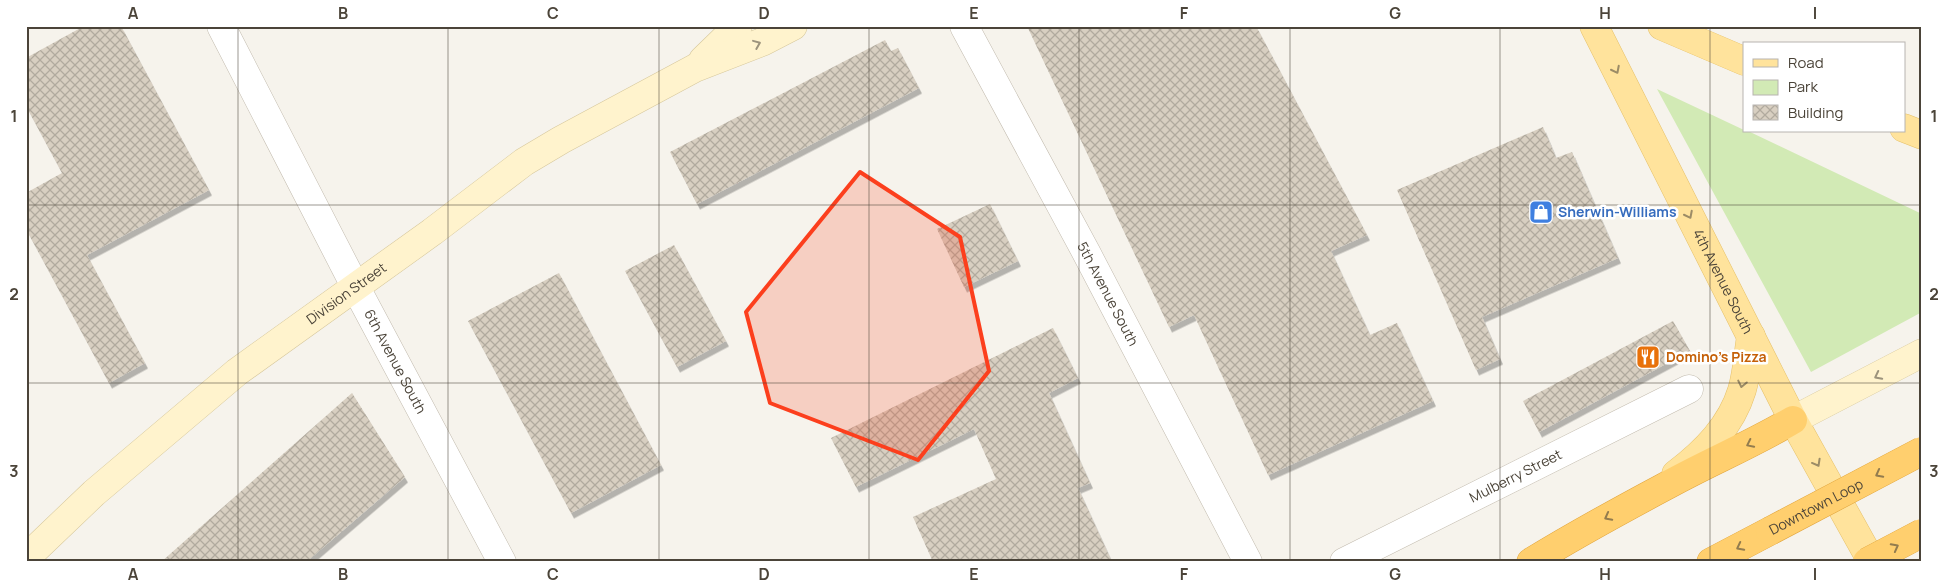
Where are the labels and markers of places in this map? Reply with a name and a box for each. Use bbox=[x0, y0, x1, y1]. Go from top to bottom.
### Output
shop icon: Sherwin-Williams bbox=[1528, 199, 1554, 225]
place label: Sherwin-Williams bbox=[1558, 202, 1677, 221]
restaurant icon: Domino's Pizza bbox=[1635, 344, 1661, 370]
place label: Domino's Pizza bbox=[1666, 347, 1767, 366]

